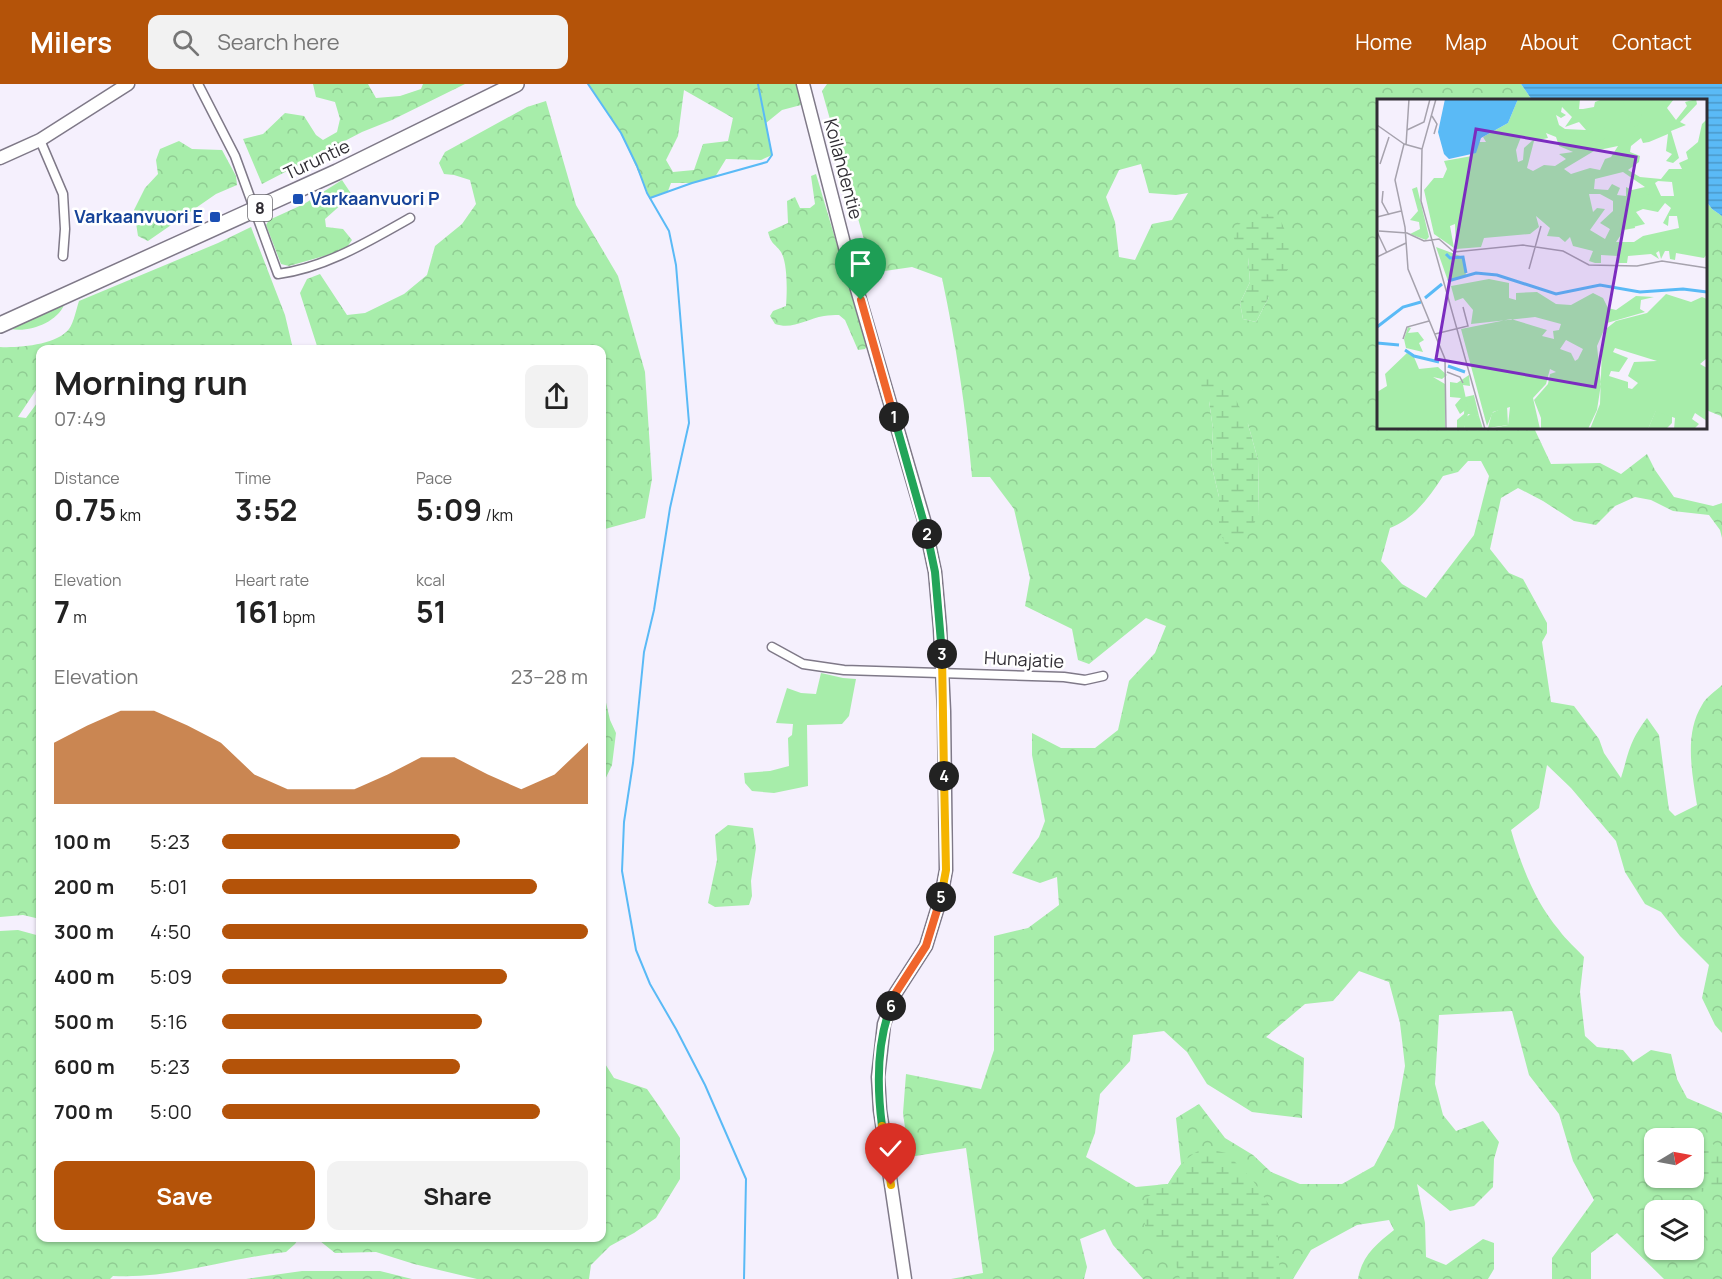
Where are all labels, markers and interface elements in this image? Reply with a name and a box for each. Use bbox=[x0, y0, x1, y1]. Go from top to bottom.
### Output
search box bbox=[148, 15, 568, 69]
text: Milers bbox=[30, 23, 112, 61]
icon: search bbox=[169, 26, 202, 59]
text: Search here bbox=[217, 27, 340, 57]
text: Home bbox=[1355, 28, 1412, 56]
text: Map bbox=[1445, 28, 1487, 56]
text: About bbox=[1520, 28, 1579, 56]
text: Contact bbox=[1612, 28, 1692, 56]
inset map bbox=[1377, 99, 1707, 429]
street label: Koilahdentie bbox=[819, 116, 869, 222]
street label: Turuntie bbox=[280, 133, 354, 185]
place label: Varkaanvuori P bbox=[310, 186, 440, 210]
marker: Varkaanvuori P bbox=[291, 192, 305, 206]
road number: 8 bbox=[248, 195, 272, 221]
place label: Varkaanvuori E bbox=[74, 204, 203, 228]
marker: Varkaanvuori E bbox=[208, 210, 222, 224]
pin bbox=[835, 238, 886, 300]
icon: arrive bbox=[844, 247, 877, 280]
text: Morning run bbox=[54, 360, 248, 405]
button: share bbox=[525, 365, 588, 428]
pin: 1 bbox=[879, 402, 909, 432]
text: 07:49 bbox=[54, 405, 106, 432]
text: 1 bbox=[890, 406, 898, 428]
text: Distance bbox=[54, 467, 120, 489]
text: Time bbox=[235, 467, 271, 489]
text: Pace bbox=[416, 467, 452, 489]
text: 0.75 bbox=[54, 489, 116, 530]
text: 3:52 bbox=[235, 489, 297, 530]
text: 5:09 bbox=[416, 489, 482, 530]
text: km bbox=[116, 504, 141, 526]
text: /km bbox=[482, 504, 513, 526]
pin: 2 bbox=[912, 519, 942, 549]
text: 2 bbox=[922, 523, 932, 545]
text: Elevation bbox=[54, 569, 122, 591]
text: Heart rate bbox=[235, 569, 309, 591]
text: kcal bbox=[416, 569, 445, 591]
text: 7 bbox=[54, 591, 70, 632]
text: 161 bbox=[235, 591, 279, 632]
text: 51 bbox=[416, 591, 447, 632]
text: m bbox=[70, 606, 87, 628]
text: bpm bbox=[279, 606, 315, 628]
pin: 3 bbox=[927, 639, 957, 669]
text: 3 bbox=[937, 643, 947, 665]
street label: Hunajatie bbox=[983, 645, 1065, 673]
text: Elevation bbox=[54, 663, 138, 690]
text: 23–28 m bbox=[511, 663, 588, 690]
pin: 4 bbox=[929, 761, 959, 791]
text: 4 bbox=[939, 765, 949, 787]
text: 100 m bbox=[54, 828, 111, 855]
text: 5:23 bbox=[150, 828, 190, 855]
text: 200 m bbox=[54, 873, 114, 900]
text: 5:01 bbox=[150, 873, 188, 900]
pin: 5 bbox=[926, 882, 956, 912]
text: 5 bbox=[936, 886, 946, 908]
text: 300 m bbox=[54, 918, 114, 945]
text: 4:50 bbox=[150, 918, 192, 945]
text: 400 m bbox=[54, 963, 114, 990]
text: 5:09 bbox=[150, 963, 192, 990]
pin: 6 bbox=[876, 991, 906, 1021]
text: 6 bbox=[886, 995, 896, 1017]
text: 500 m bbox=[54, 1008, 114, 1035]
text: 5:16 bbox=[150, 1008, 188, 1035]
text: 600 m bbox=[54, 1053, 115, 1080]
text: 5:23 bbox=[150, 1053, 190, 1080]
text: 700 m bbox=[54, 1098, 113, 1125]
text: 5:00 bbox=[150, 1098, 192, 1125]
pin bbox=[865, 1123, 916, 1185]
north arrow bbox=[1644, 1128, 1704, 1188]
map controls bbox=[1644, 1128, 1704, 1260]
icon: check bbox=[874, 1132, 907, 1165]
button: Save bbox=[54, 1161, 315, 1230]
button: Share bbox=[327, 1161, 588, 1230]
button: layers bbox=[1644, 1200, 1704, 1260]

